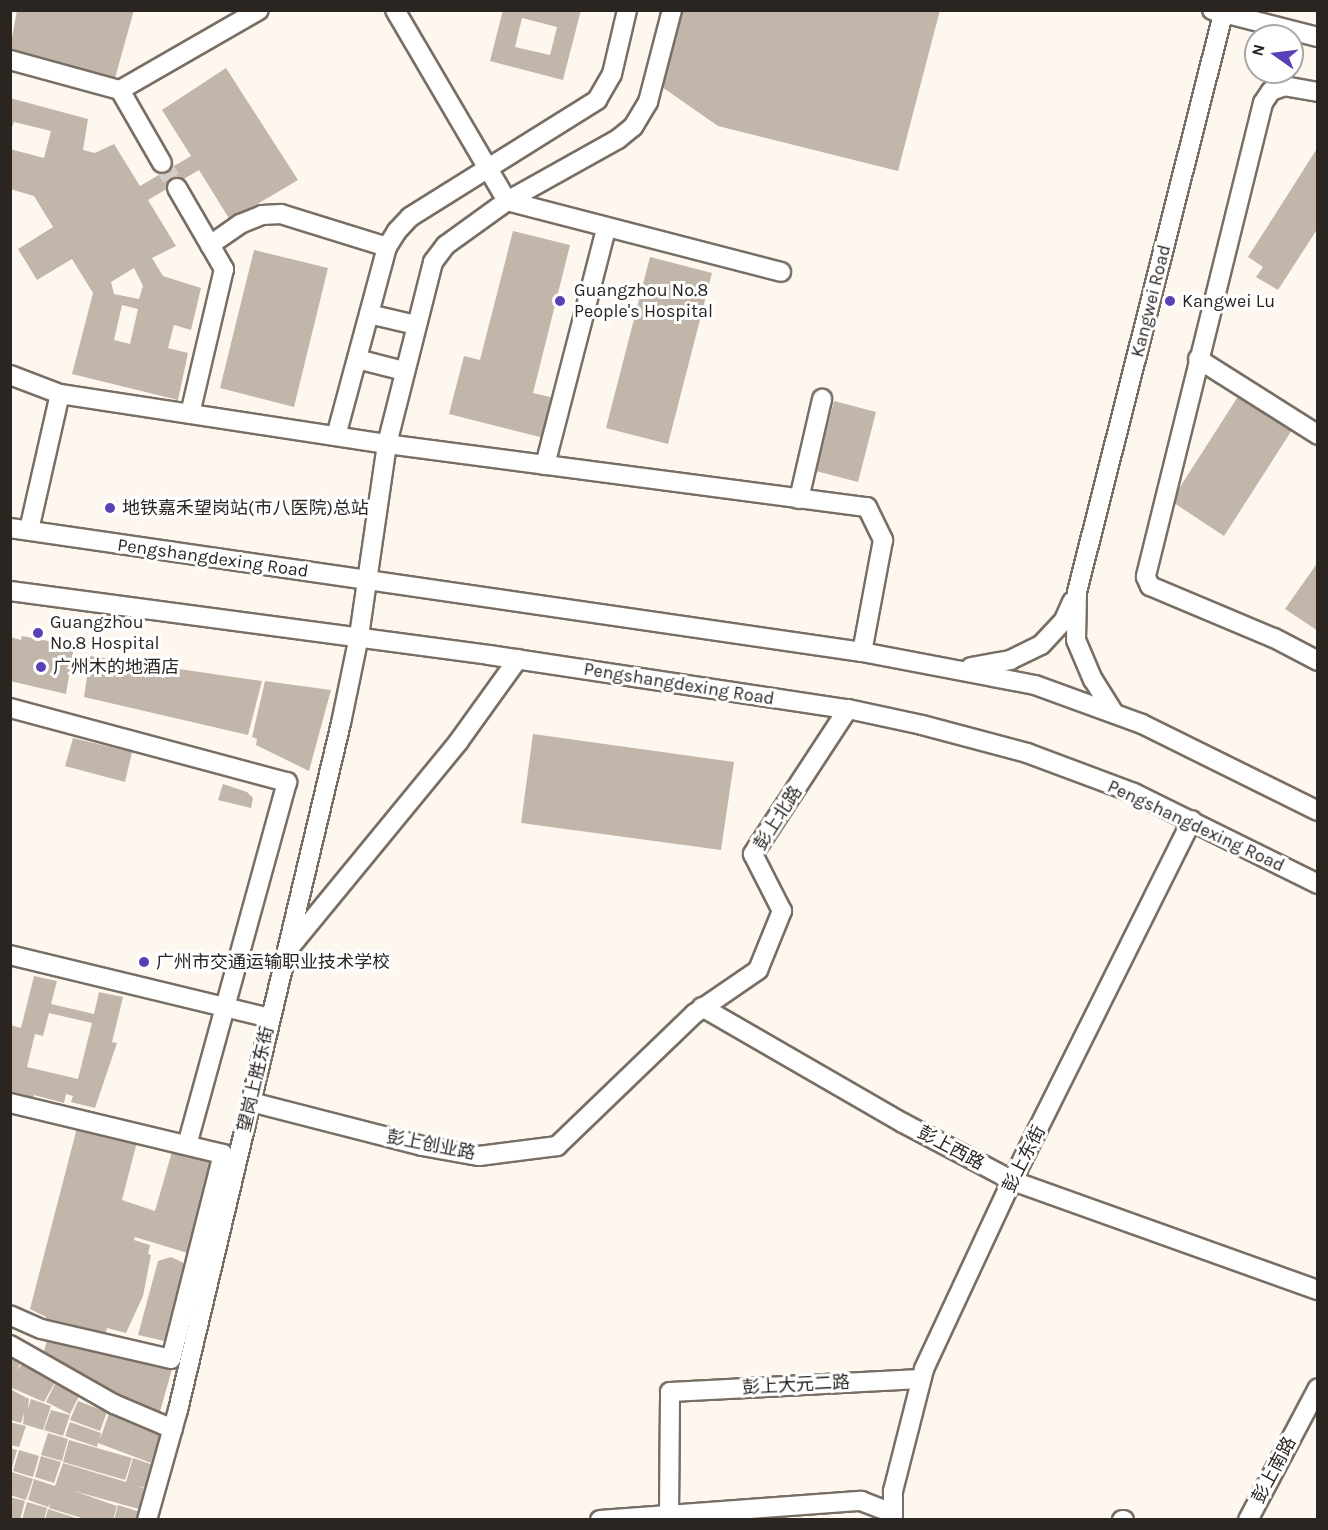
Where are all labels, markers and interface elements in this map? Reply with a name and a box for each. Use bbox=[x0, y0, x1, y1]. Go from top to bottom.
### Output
north arrow bbox=[1244, 24, 1304, 84]
text: N bbox=[1247, 42, 1269, 58]
street label: Kangwei Road bbox=[1127, 242, 1175, 360]
place label: Guangzhou No.8 People's Hospital bbox=[574, 280, 713, 322]
place label: Kangwei Lu bbox=[1182, 290, 1275, 312]
marker: Guangzhou No.8 People's Hospital bbox=[551, 292, 569, 310]
marker: Kangwei Lu bbox=[1163, 294, 1177, 308]
place label: 地铁嘉禾望岗站(市八医院)总站 bbox=[122, 497, 369, 519]
marker: 地铁嘉禾望岗站(市八医院)总站 bbox=[103, 501, 117, 515]
street label: Pengshangdexing Road bbox=[116, 534, 310, 582]
place label: Guangzhou No.8 Hospital bbox=[50, 612, 160, 654]
marker: Guangzhou No.8 Hospital bbox=[31, 626, 45, 640]
place label: 广州木的地酒店 bbox=[53, 656, 179, 678]
street label: Pengshangdexing Road bbox=[582, 658, 776, 710]
marker: 广州木的地酒店 bbox=[34, 660, 48, 674]
street label: Pengshangdexing Road bbox=[1104, 775, 1288, 877]
street label: 彭上北路 bbox=[749, 782, 807, 854]
place label: 广州市交通运输职业技术学校 bbox=[156, 951, 390, 973]
marker: 广州市交通运输职业技术学校 bbox=[137, 955, 151, 969]
street label: 望岗上胜东街 bbox=[233, 1024, 279, 1134]
street label: 彭上西路 bbox=[914, 1122, 988, 1174]
street label: 彭上东街 bbox=[998, 1122, 1050, 1196]
street label: 彭上创业路 bbox=[385, 1126, 477, 1164]
street label: 彭上大元二路 bbox=[742, 1371, 850, 1399]
street label: 彭上南路 bbox=[1248, 1433, 1300, 1507]

